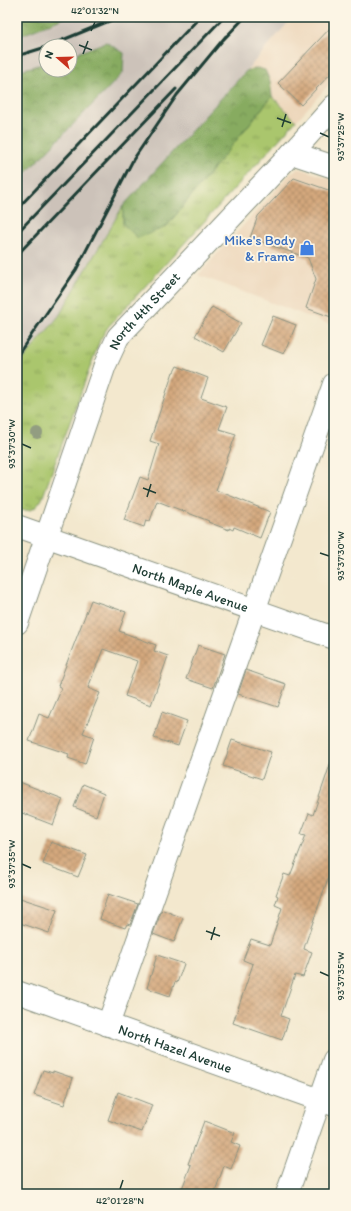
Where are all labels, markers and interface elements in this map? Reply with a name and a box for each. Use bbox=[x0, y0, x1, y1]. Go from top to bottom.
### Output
text: 42°01'32"N bbox=[71, 4, 119, 17]
north arrow bbox=[38, 38, 78, 78]
text: N bbox=[42, 49, 56, 60]
text: 93°37'25"W bbox=[334, 112, 347, 161]
place label: Mike's Body & Frame bbox=[224, 232, 295, 265]
shop icon: Mike's Body & Frame bbox=[298, 239, 316, 257]
street label: North 4th Street bbox=[105, 269, 183, 352]
text: 93°37'30"W bbox=[5, 419, 18, 469]
text: 93°37'30"W bbox=[334, 531, 347, 581]
street label: North Maple Avenue bbox=[130, 559, 251, 616]
text: 93°37'35"W bbox=[5, 839, 18, 888]
text: 93°37'35"W bbox=[334, 951, 347, 1000]
street label: North Hazel Avenue bbox=[116, 1020, 235, 1077]
text: 42°01'28"N bbox=[96, 1194, 144, 1207]

